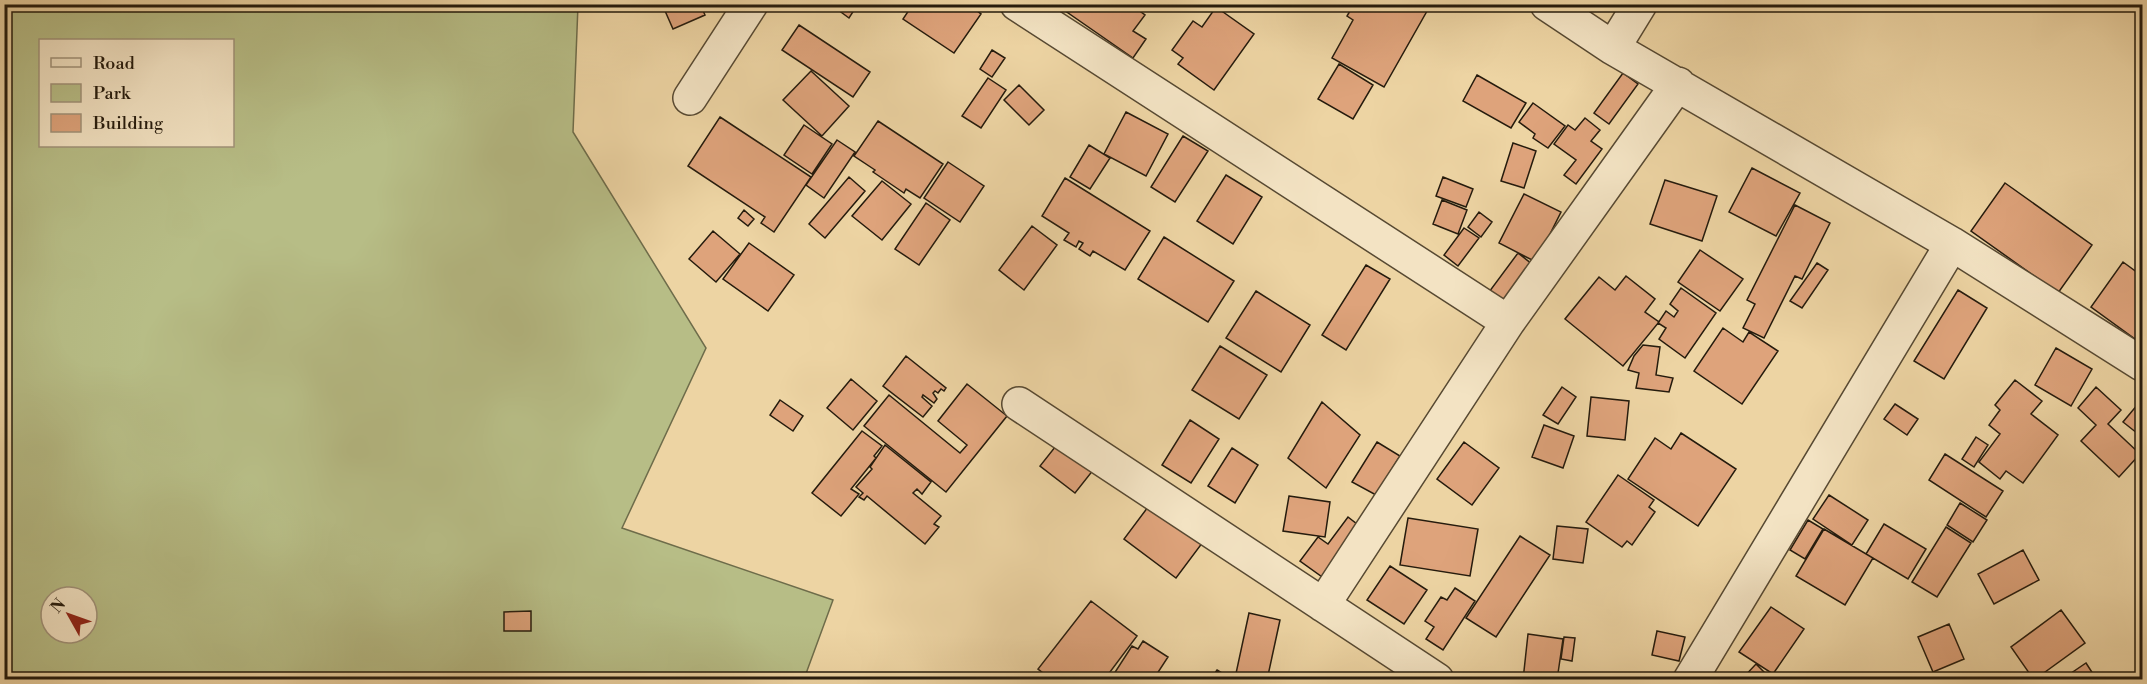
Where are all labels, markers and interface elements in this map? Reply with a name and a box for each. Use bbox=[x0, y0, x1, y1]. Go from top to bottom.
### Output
legend bbox=[39, 39, 234, 147]
text: Road bbox=[93, 52, 136, 75]
text: Park bbox=[93, 82, 132, 105]
text: Building bbox=[92, 112, 164, 135]
north arrow bbox=[39, 585, 99, 645]
text: N bbox=[47, 594, 70, 617]

